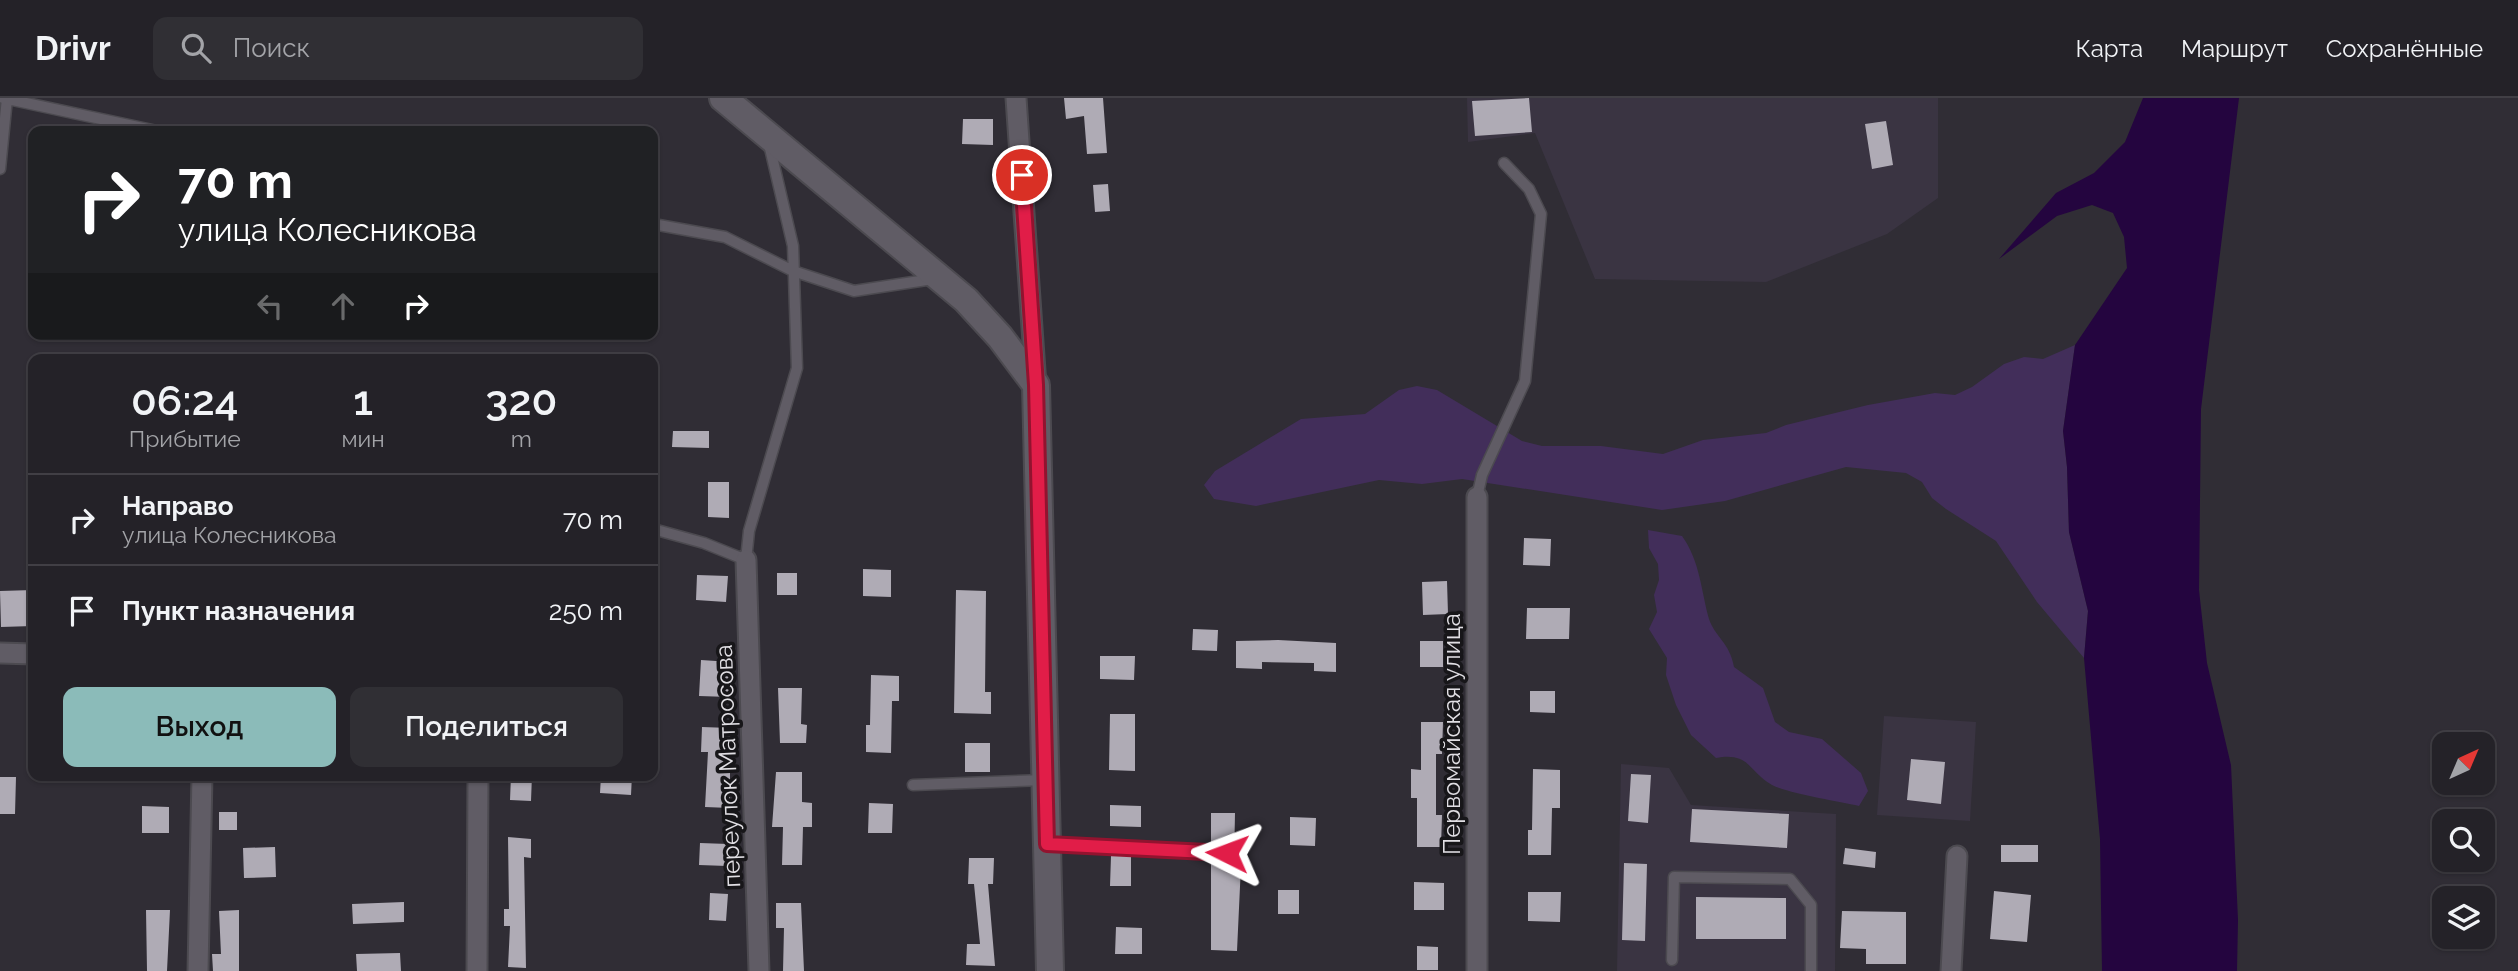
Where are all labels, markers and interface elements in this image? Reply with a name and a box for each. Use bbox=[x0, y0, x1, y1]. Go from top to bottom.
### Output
search box bbox=[153, 17, 643, 80]
text: Drivr bbox=[35, 29, 111, 68]
icon: search bbox=[177, 29, 215, 67]
text: Поиск bbox=[233, 33, 310, 63]
text: Карта bbox=[2075, 34, 2143, 63]
text: Маршрут bbox=[2181, 34, 2288, 63]
text: Сохранённые bbox=[2326, 34, 2483, 63]
pin bbox=[992, 145, 1052, 205]
text: 70 m bbox=[178, 152, 293, 209]
icon: right bbox=[63, 154, 154, 245]
icon: arrive bbox=[1003, 156, 1041, 194]
text: улица Колесникова bbox=[178, 211, 477, 248]
icon: left bbox=[251, 287, 289, 325]
icon: ahead bbox=[324, 287, 362, 325]
icon: right bbox=[397, 287, 435, 325]
text: 06:24 bbox=[131, 376, 238, 425]
text: 1 bbox=[353, 376, 373, 425]
text: 320 bbox=[485, 376, 557, 425]
text: Прибытие bbox=[129, 425, 241, 452]
text: мин bbox=[341, 425, 385, 452]
text: m bbox=[511, 425, 532, 452]
text: Направо bbox=[122, 491, 233, 521]
icon: right bbox=[63, 501, 101, 539]
text: 70 m bbox=[563, 505, 623, 535]
text: улица Колесникова bbox=[122, 521, 337, 548]
icon: arrive bbox=[63, 592, 101, 630]
text: Пункт назначения bbox=[122, 596, 355, 626]
text: 250 m bbox=[549, 596, 623, 626]
street label: Первомайская улица bbox=[1437, 613, 1466, 855]
street label: переулок Матросова bbox=[709, 644, 746, 888]
button: Выход bbox=[63, 687, 336, 767]
button: Поделиться bbox=[350, 687, 623, 767]
north arrow bbox=[2432, 732, 2496, 794]
map controls bbox=[2432, 732, 2495, 949]
button: search bbox=[2432, 809, 2495, 872]
position arrow bbox=[1190, 816, 1264, 890]
button: layers bbox=[2432, 886, 2495, 949]

